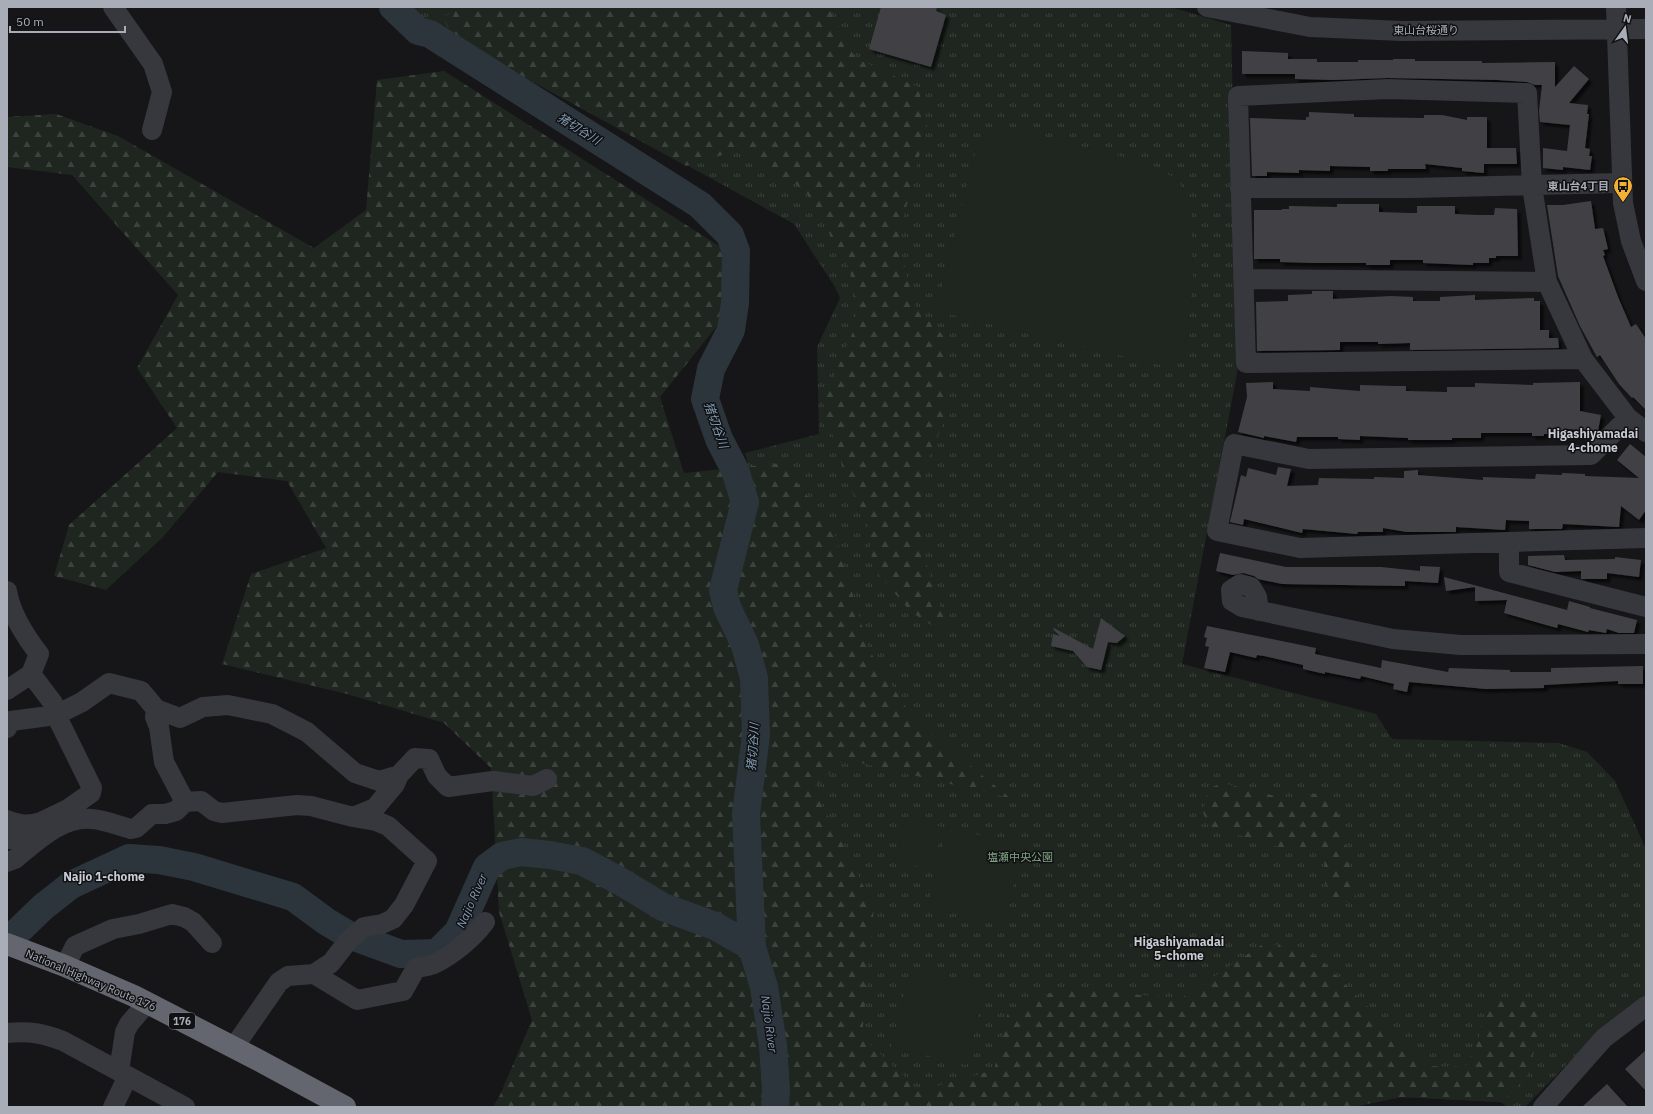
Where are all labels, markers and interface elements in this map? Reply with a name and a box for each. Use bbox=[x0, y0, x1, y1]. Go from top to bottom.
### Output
scale bar bbox=[10, 8, 125, 34]
north arrow bbox=[1605, 8, 1645, 48]
text: N bbox=[1622, 11, 1633, 26]
text: 50 m bbox=[16, 14, 44, 29]
street label: 東山台桜通り bbox=[1393, 23, 1459, 37]
water label: 猪切谷川 bbox=[555, 109, 605, 149]
bus stop icon: 東山台4丁目 bbox=[1612, 175, 1634, 203]
place label: 東山台4丁目 bbox=[1547, 179, 1609, 193]
water label: 猪切谷川 bbox=[701, 400, 732, 452]
district label: Higashiyamadai 4-chome bbox=[1548, 426, 1638, 455]
water label: 猪切谷川 bbox=[743, 721, 762, 771]
park label: 塩瀬中央公園 bbox=[987, 850, 1053, 864]
district label: Najio 1-chome bbox=[63, 869, 145, 884]
water label: Najio River bbox=[453, 871, 490, 930]
district label: Higashiyamadai 5-chome bbox=[1134, 934, 1224, 963]
street label: National Highway Route 176 bbox=[24, 946, 158, 1014]
water label: Najio River bbox=[758, 994, 781, 1054]
road number: 176 bbox=[169, 1013, 195, 1029]

